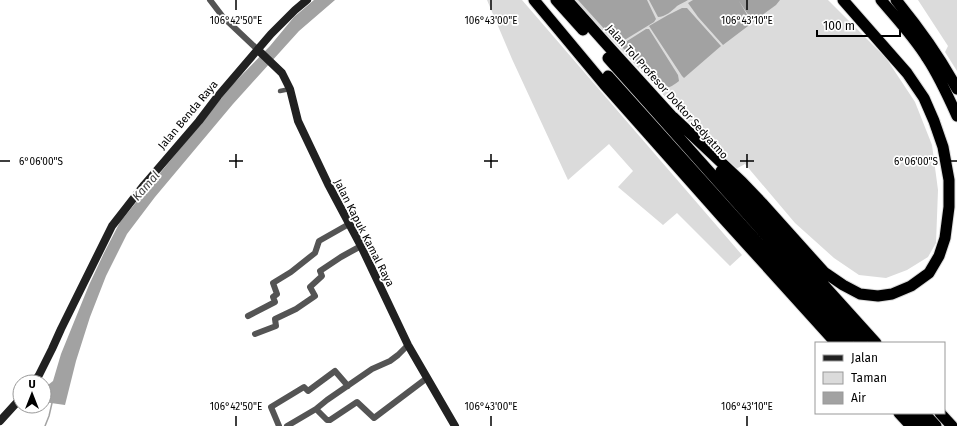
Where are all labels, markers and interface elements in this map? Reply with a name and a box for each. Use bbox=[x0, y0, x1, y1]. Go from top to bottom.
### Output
scale bar bbox=[817, 12, 900, 38]
text: 106°42'50"E bbox=[210, 15, 262, 27]
text: 106°43'00"E bbox=[465, 15, 518, 27]
text: 106°43'10"E bbox=[721, 15, 773, 27]
text: 100 m bbox=[823, 19, 855, 33]
street label: Jalan Tol Profesor Doktor Sedyatmo bbox=[603, 22, 731, 162]
street label: Jalan Benda Raya bbox=[155, 78, 221, 152]
text: 6°06'00"S bbox=[19, 156, 63, 168]
text: 6°06'00"S bbox=[894, 156, 938, 168]
water label: Kamal bbox=[130, 169, 162, 203]
street label: Jalan Kapuk Kamal Raya bbox=[331, 177, 397, 289]
legend bbox=[815, 342, 945, 414]
text: Jalan bbox=[851, 351, 878, 365]
text: Taman bbox=[851, 371, 887, 385]
north arrow bbox=[12, 374, 52, 414]
text: U bbox=[28, 378, 36, 391]
text: Air bbox=[851, 391, 866, 405]
text: 106°42'50"E bbox=[210, 401, 262, 413]
text: 106°43'00"E bbox=[465, 401, 518, 413]
text: 106°43'10"E bbox=[721, 401, 773, 413]

